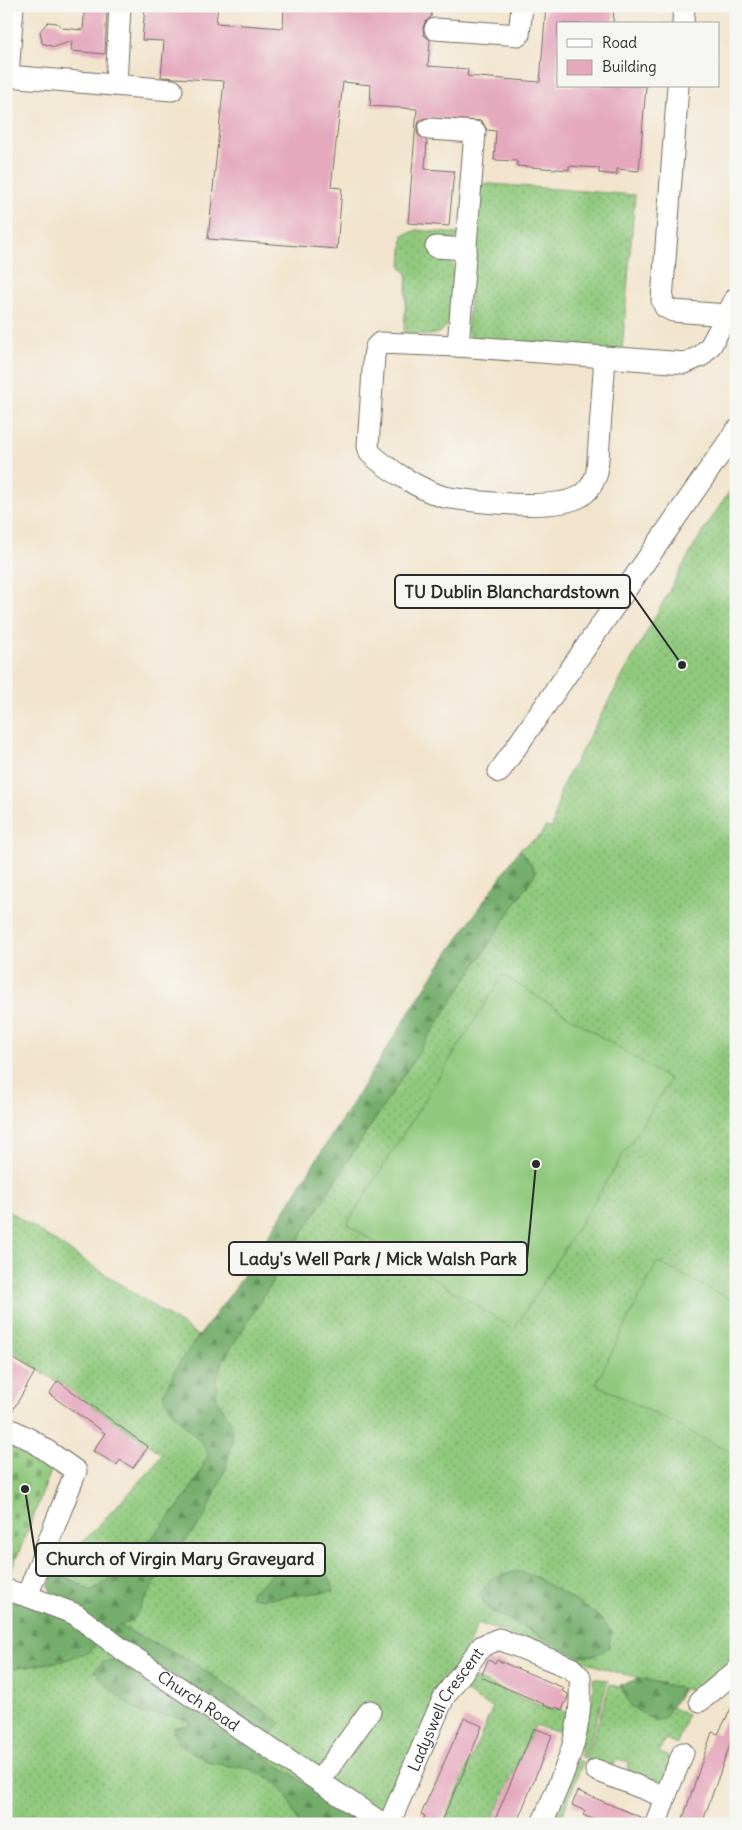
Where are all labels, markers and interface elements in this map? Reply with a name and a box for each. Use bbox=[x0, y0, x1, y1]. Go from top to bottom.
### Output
legend bbox=[557, 22, 720, 88]
text: Road bbox=[602, 33, 637, 52]
text: Building bbox=[602, 57, 657, 76]
callout: TU Dublin Blanchardstown bbox=[395, 575, 630, 608]
text: TU Dublin Blanchardstown bbox=[405, 580, 620, 603]
callout: Lady's Well Park / Mick Walsh Park bbox=[229, 1242, 527, 1275]
text: Lady's Well Park / Mick Walsh Park bbox=[239, 1247, 517, 1270]
callout: Church of Virgin Mary Graveyard bbox=[36, 1543, 325, 1576]
text: Church of Virgin Mary Graveyard bbox=[46, 1547, 315, 1570]
street label: Ladyswell Crescent bbox=[403, 1643, 488, 1774]
street label: Church Road bbox=[154, 1666, 243, 1735]

